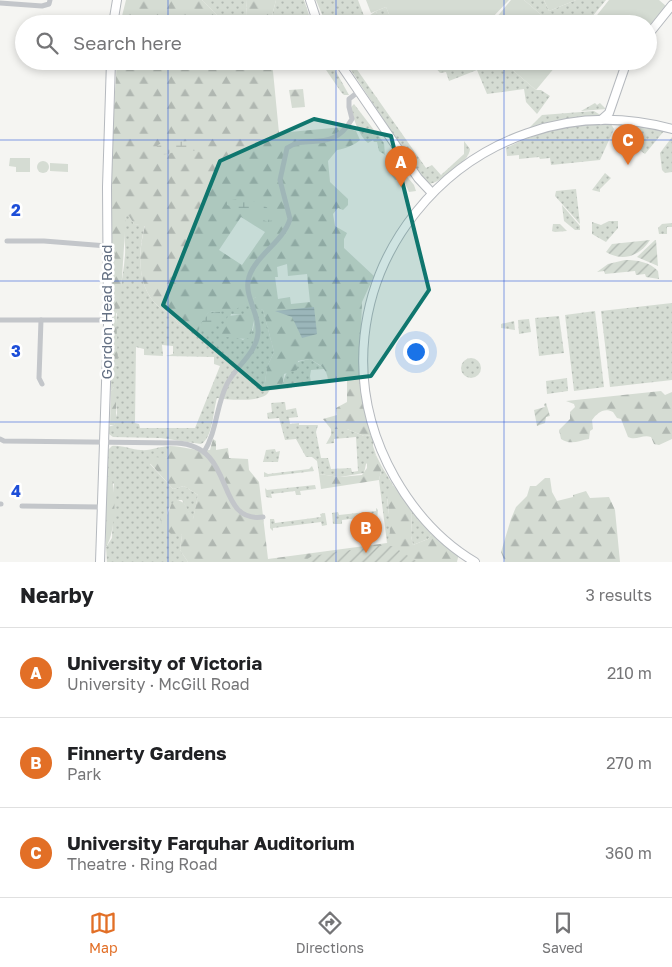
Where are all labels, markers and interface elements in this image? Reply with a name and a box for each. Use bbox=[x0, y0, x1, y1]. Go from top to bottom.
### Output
search box bbox=[15, 15, 657, 70]
icon: search bbox=[33, 29, 61, 57]
text: Search here bbox=[73, 31, 182, 54]
pin: C bbox=[612, 124, 644, 165]
pin: A bbox=[385, 146, 417, 187]
text: 2 bbox=[11, 200, 21, 220]
street label: Gordon Head Road bbox=[97, 245, 115, 379]
your location bbox=[403, 339, 429, 365]
text: 3 bbox=[11, 341, 21, 361]
text: 4 bbox=[11, 481, 21, 501]
pin: B bbox=[350, 512, 382, 553]
text: Nearby bbox=[20, 582, 94, 608]
text: 3 results bbox=[585, 585, 652, 605]
text: University of Victoria bbox=[67, 651, 262, 674]
text: A bbox=[30, 663, 42, 683]
text: 210 m bbox=[607, 663, 652, 683]
text: University · McGill Road bbox=[67, 674, 250, 694]
text: Finnerty Gardens bbox=[67, 741, 227, 764]
text: B bbox=[30, 753, 42, 773]
text: 270 m bbox=[606, 753, 652, 773]
text: Park bbox=[67, 764, 102, 784]
text: University Farquhar Auditorium bbox=[67, 831, 355, 854]
text: C bbox=[30, 843, 42, 863]
text: 360 m bbox=[605, 843, 652, 863]
text: Theatre · Ring Road bbox=[67, 854, 218, 874]
tab: Map bbox=[89, 909, 118, 956]
tab: Directions bbox=[296, 909, 364, 956]
tab: Saved bbox=[542, 909, 583, 956]

